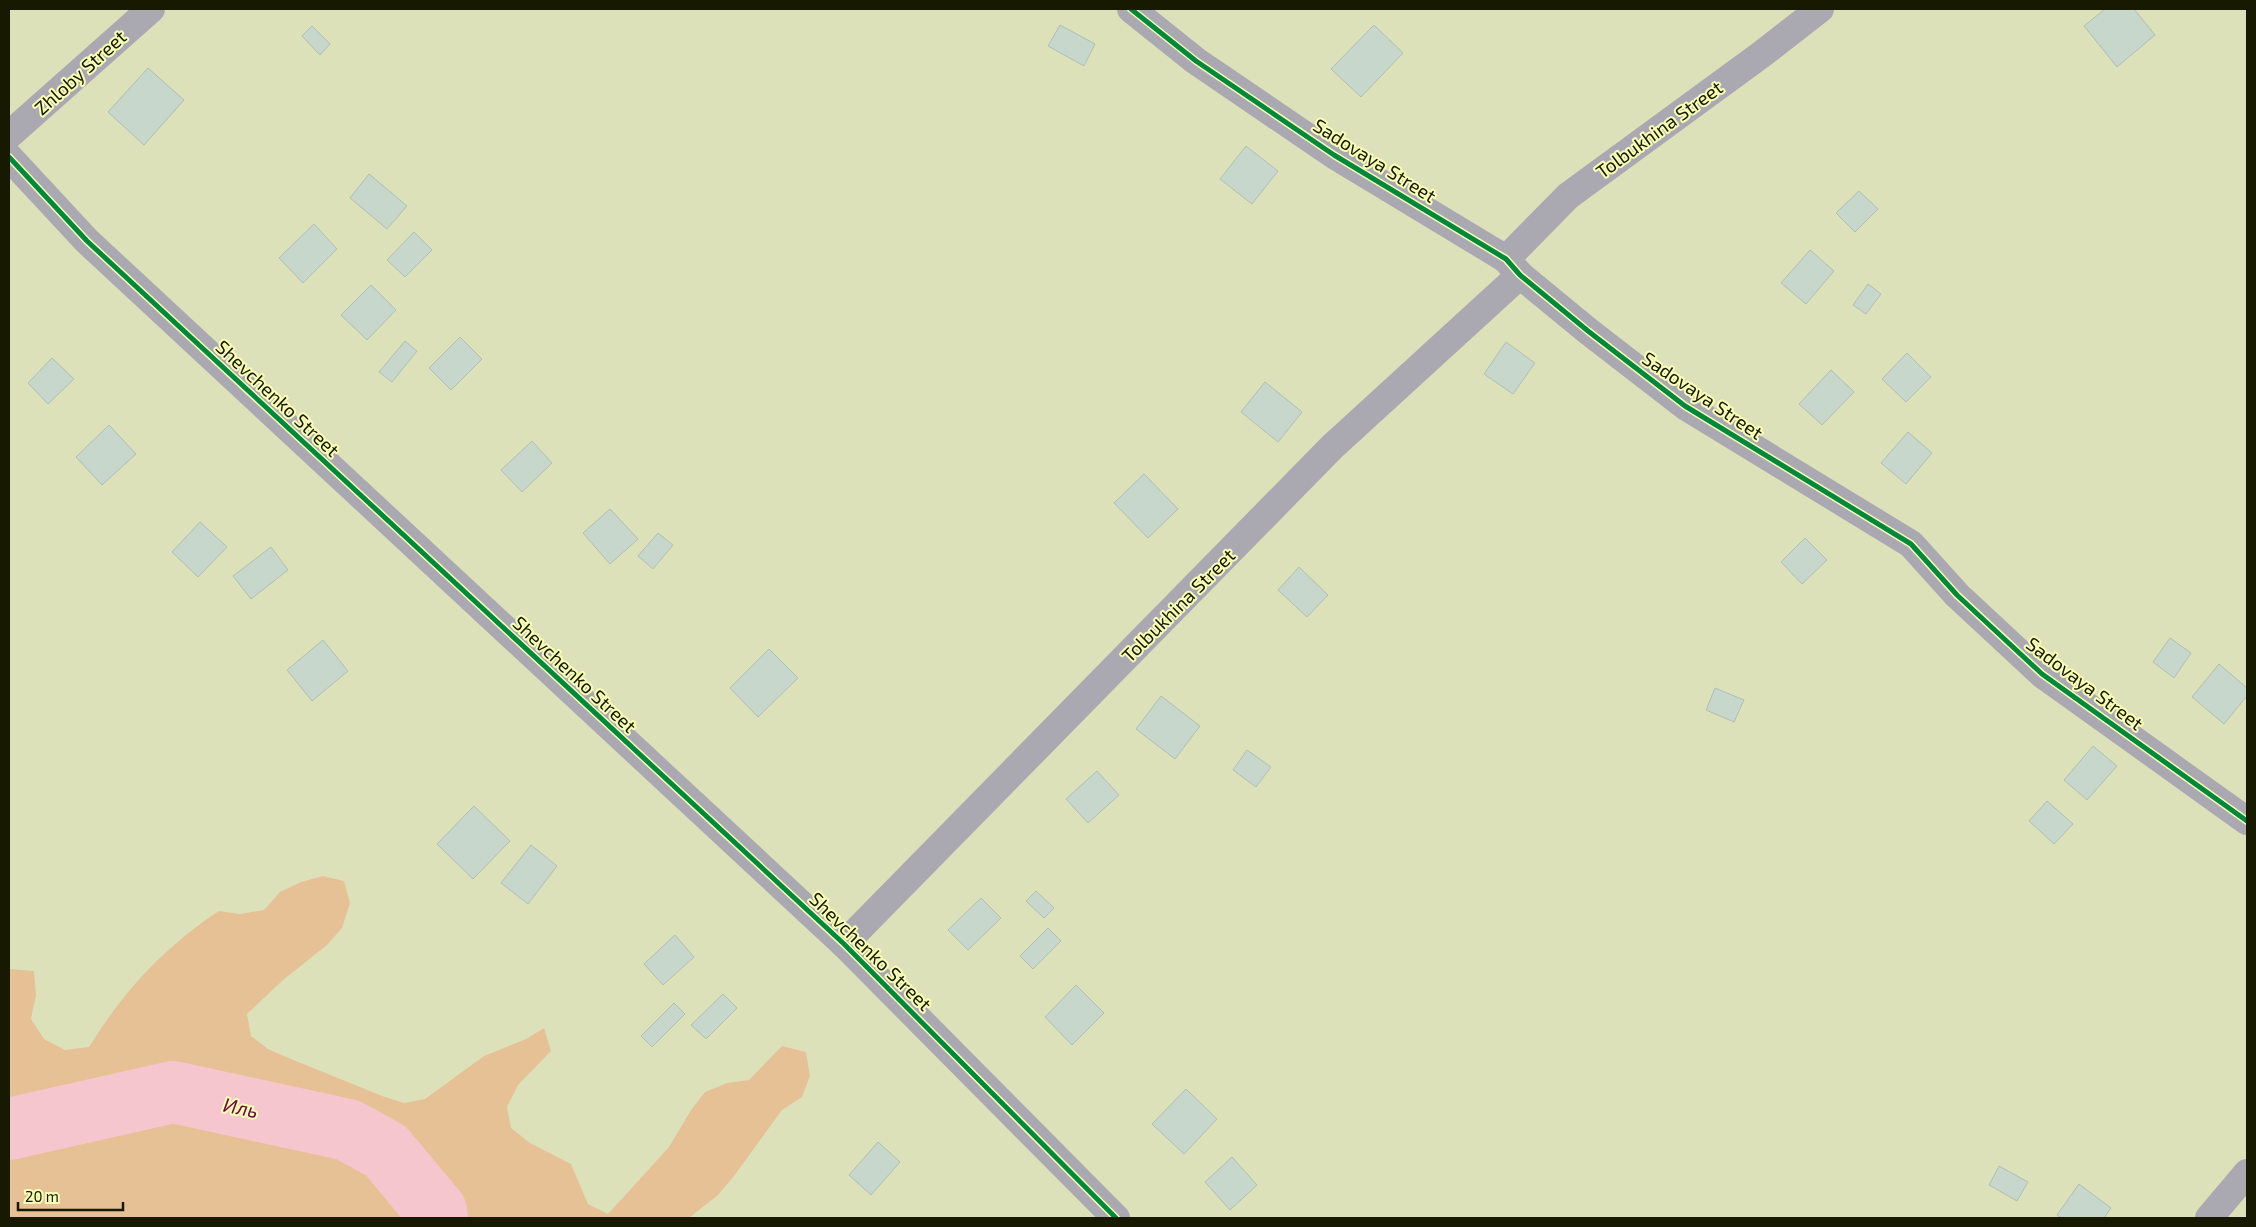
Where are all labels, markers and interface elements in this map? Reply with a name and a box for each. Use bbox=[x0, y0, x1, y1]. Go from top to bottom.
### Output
street label: Zhloby Street bbox=[29, 25, 131, 119]
street label: Tolbukhina Street bbox=[1591, 75, 1727, 183]
street label: Sadovaya Street bbox=[1309, 113, 1441, 207]
street label: Shevchenko Street bbox=[211, 335, 345, 461]
street label: Sadovaya Street bbox=[1638, 346, 1768, 444]
street label: Tolbukhina Street bbox=[1117, 544, 1239, 666]
street label: Shevchenko Street bbox=[508, 611, 642, 737]
street label: Sadovaya Street bbox=[2022, 632, 2148, 734]
street label: Shevchenko Street bbox=[805, 887, 937, 1015]
water label: Иль bbox=[221, 1092, 261, 1122]
scale bar bbox=[18, 1180, 122, 1212]
text: 20 m bbox=[25, 1187, 59, 1205]

